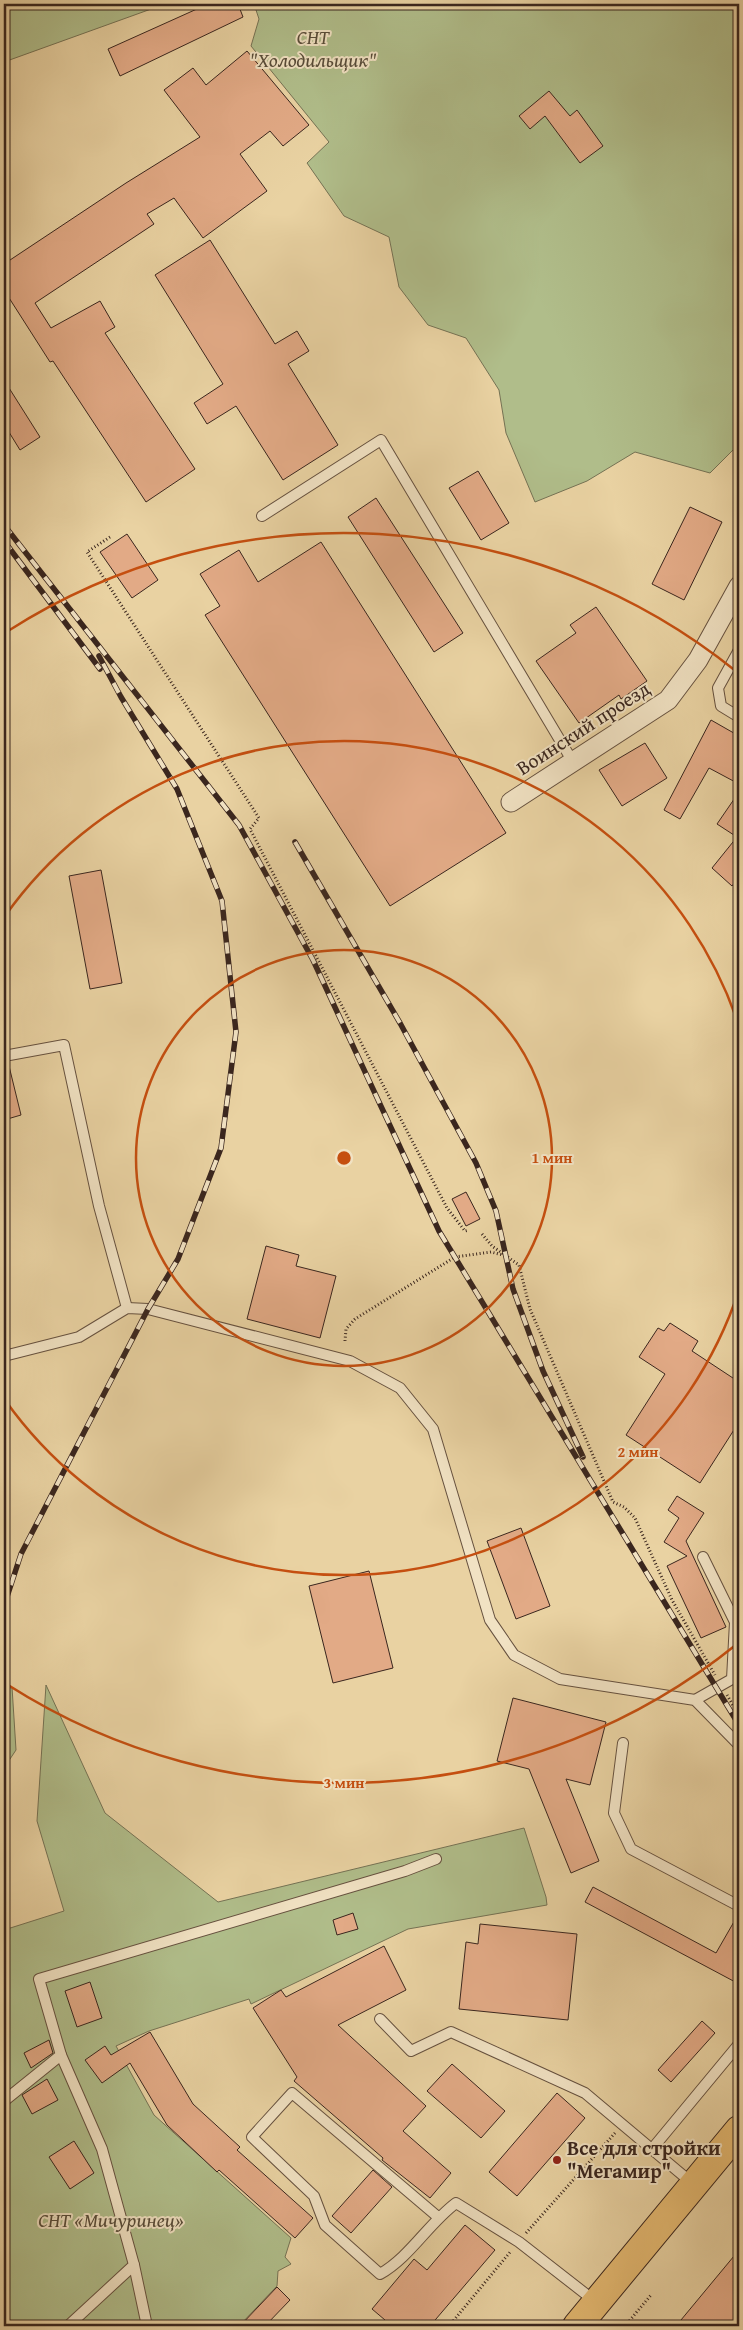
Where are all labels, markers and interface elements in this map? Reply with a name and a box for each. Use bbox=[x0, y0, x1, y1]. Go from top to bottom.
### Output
park label: СНТ "Холодильщик" bbox=[249, 22, 377, 74]
street label: Воинский проезд bbox=[510, 673, 655, 782]
text: 1 мин bbox=[532, 1147, 573, 1168]
centre of rings bbox=[335, 1149, 353, 1167]
text: 2 мин bbox=[618, 1441, 659, 1462]
text: 3 мин bbox=[324, 1772, 365, 1793]
place label: Все для стройки "Мегамир" bbox=[567, 2133, 721, 2185]
marker: Все для стройки "Мегамир" bbox=[551, 2154, 563, 2166]
park label: СНТ «Мичуринец» bbox=[38, 2205, 184, 2234]

